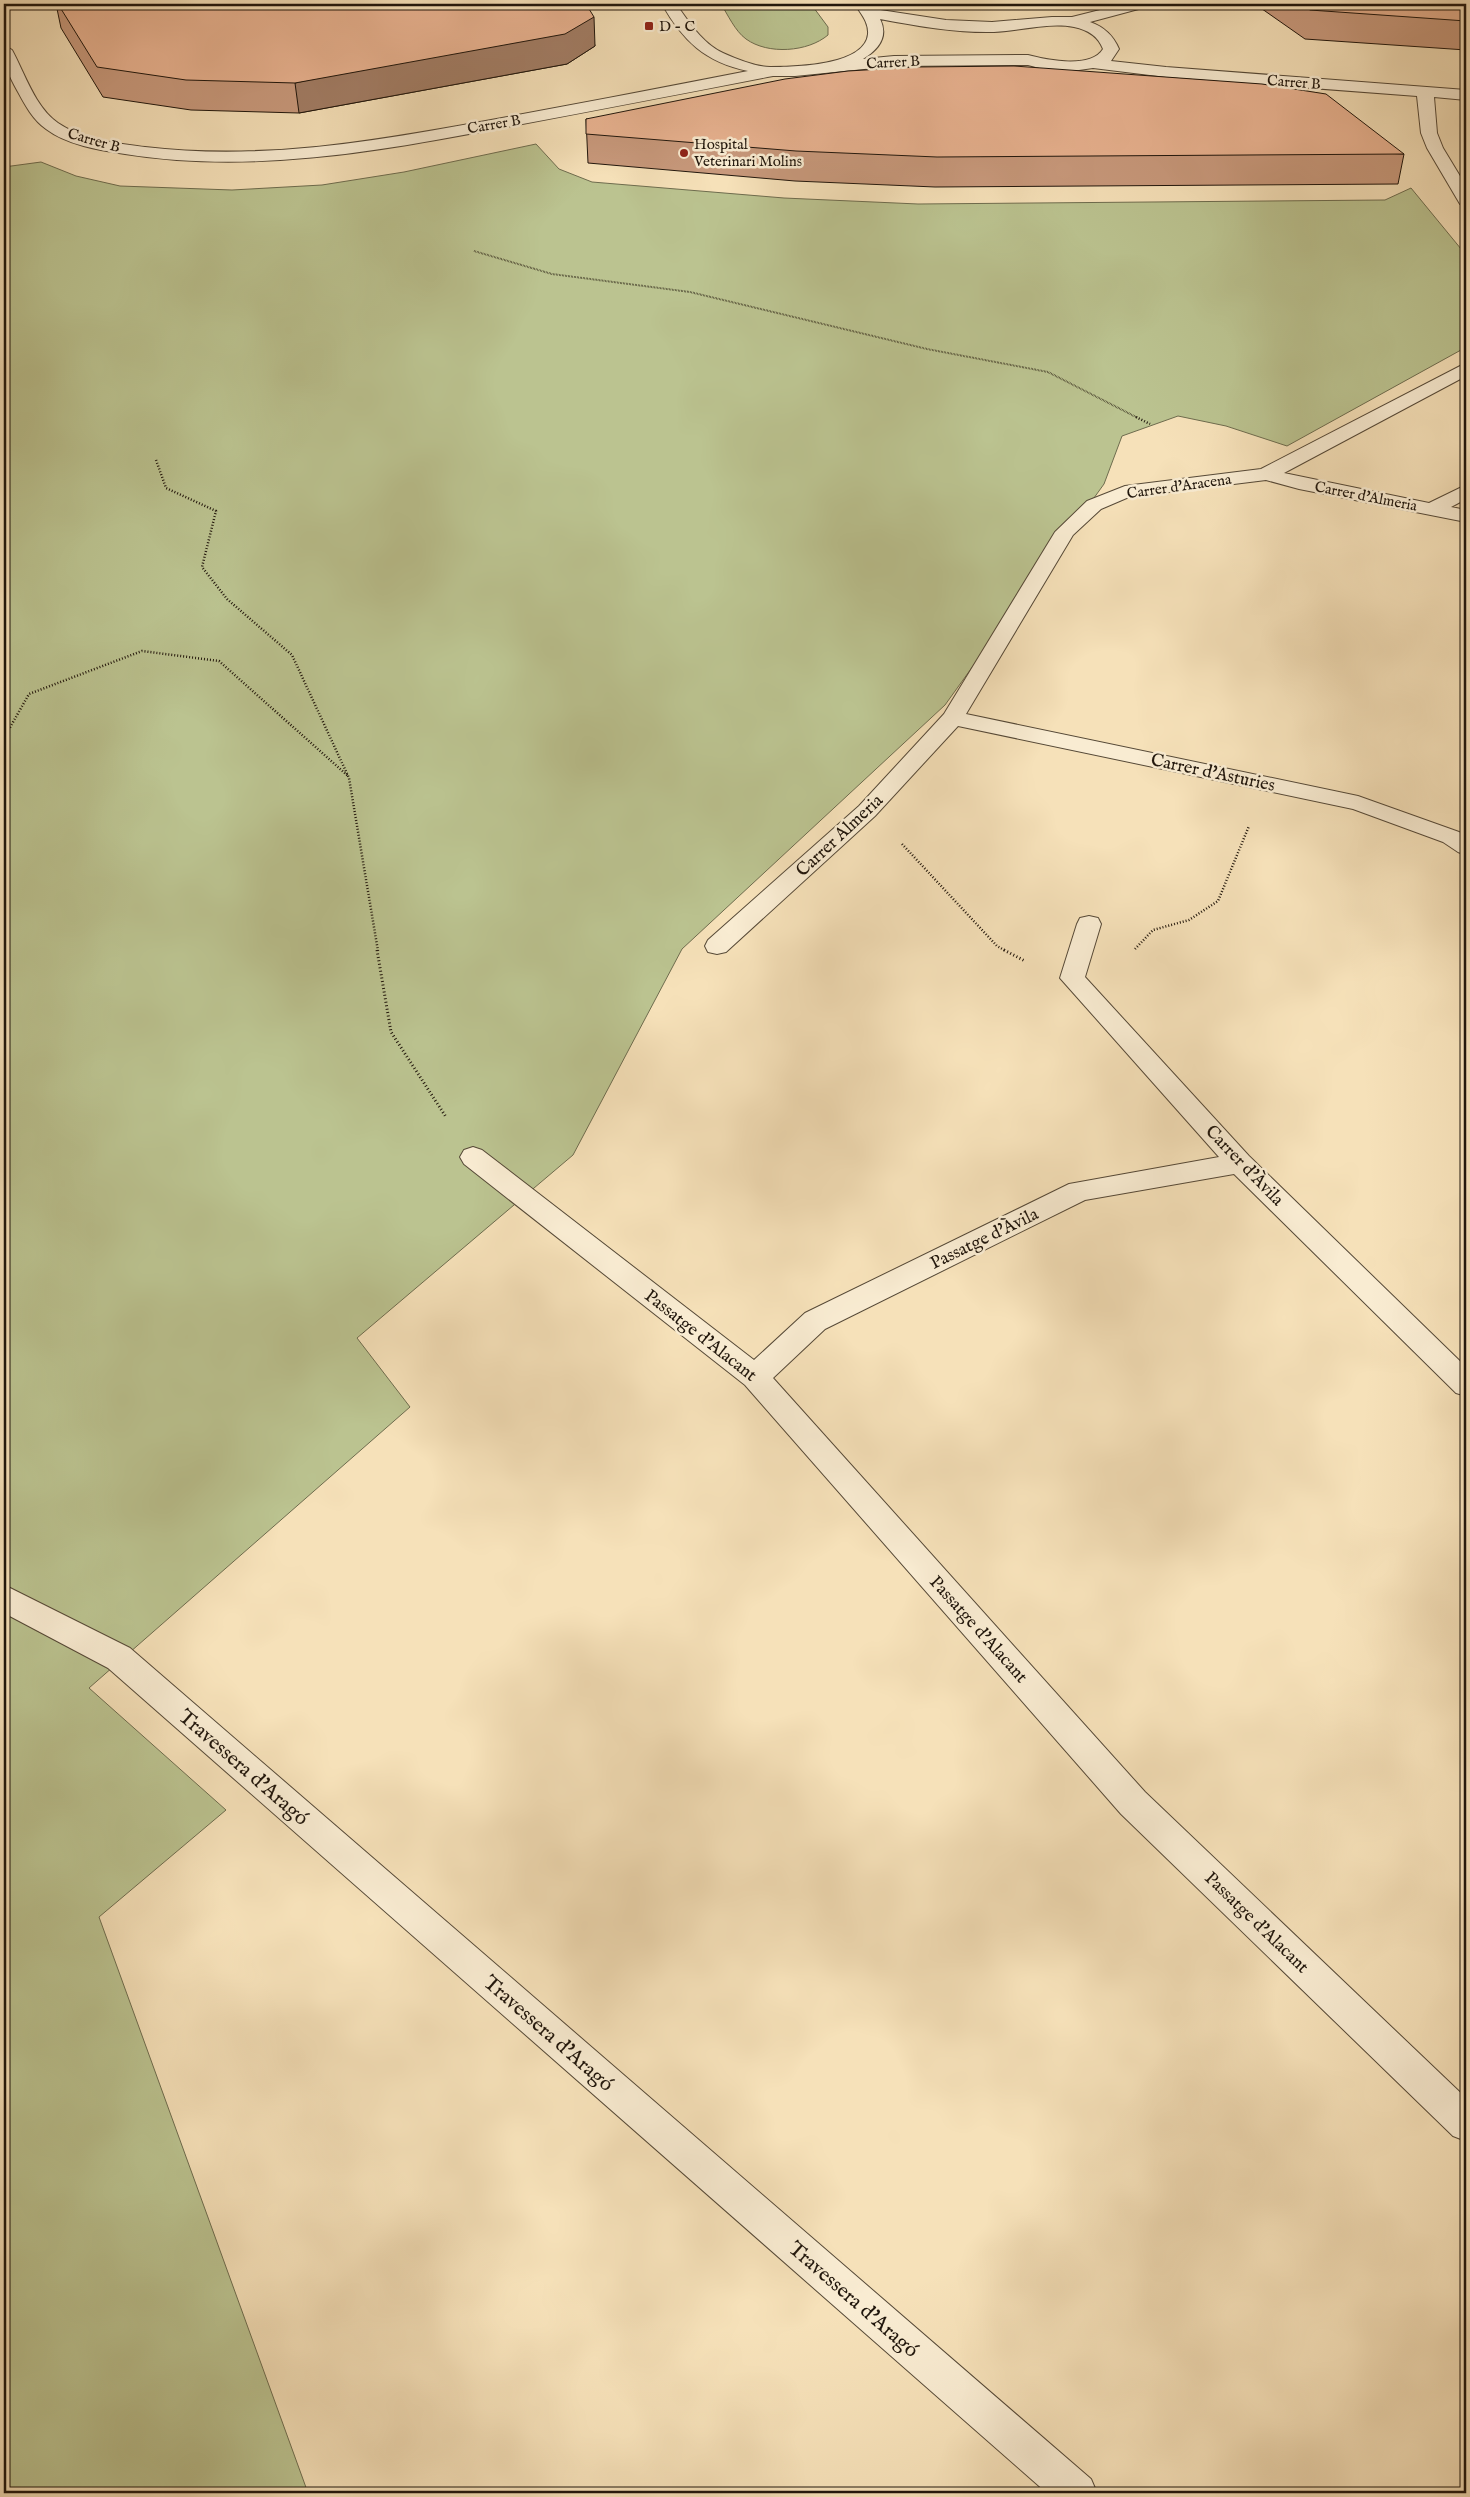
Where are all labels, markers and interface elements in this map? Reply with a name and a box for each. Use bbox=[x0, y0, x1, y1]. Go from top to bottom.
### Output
place label: D - C bbox=[659, 17, 696, 36]
marker: D - C bbox=[643, 20, 655, 32]
street label: Carrer B bbox=[866, 52, 920, 73]
street label: Carrer B bbox=[1266, 71, 1322, 94]
street label: Carrer B bbox=[466, 110, 522, 139]
street label: Carrer B bbox=[65, 124, 122, 157]
place label: Hospital Veterinari Molins bbox=[693, 135, 802, 171]
marker: Hospital Veterinari Molins bbox=[678, 147, 690, 159]
street label: Carrer d'Aracena bbox=[1126, 470, 1233, 503]
street label: Carrer d'Almeria bbox=[1313, 477, 1419, 516]
street label: Carrer d'Asturies bbox=[1148, 749, 1277, 798]
street label: Carrer Almeria bbox=[792, 790, 889, 882]
street label: Carrer d'Àvila bbox=[1200, 1119, 1290, 1212]
street label: Passatge d'Àvila bbox=[926, 1201, 1043, 1275]
street label: Passatge d'Alacant bbox=[639, 1285, 761, 1387]
street label: Passatge d'Alacant bbox=[924, 1572, 1032, 1688]
street label: Travessera d'Aragó bbox=[172, 1704, 314, 1832]
street label: Passatge d'Alacant bbox=[1199, 1867, 1313, 1979]
street label: Travessera d'Aragó bbox=[477, 1970, 619, 2098]
street label: Travessera d'Aragó bbox=[782, 2236, 924, 2364]

